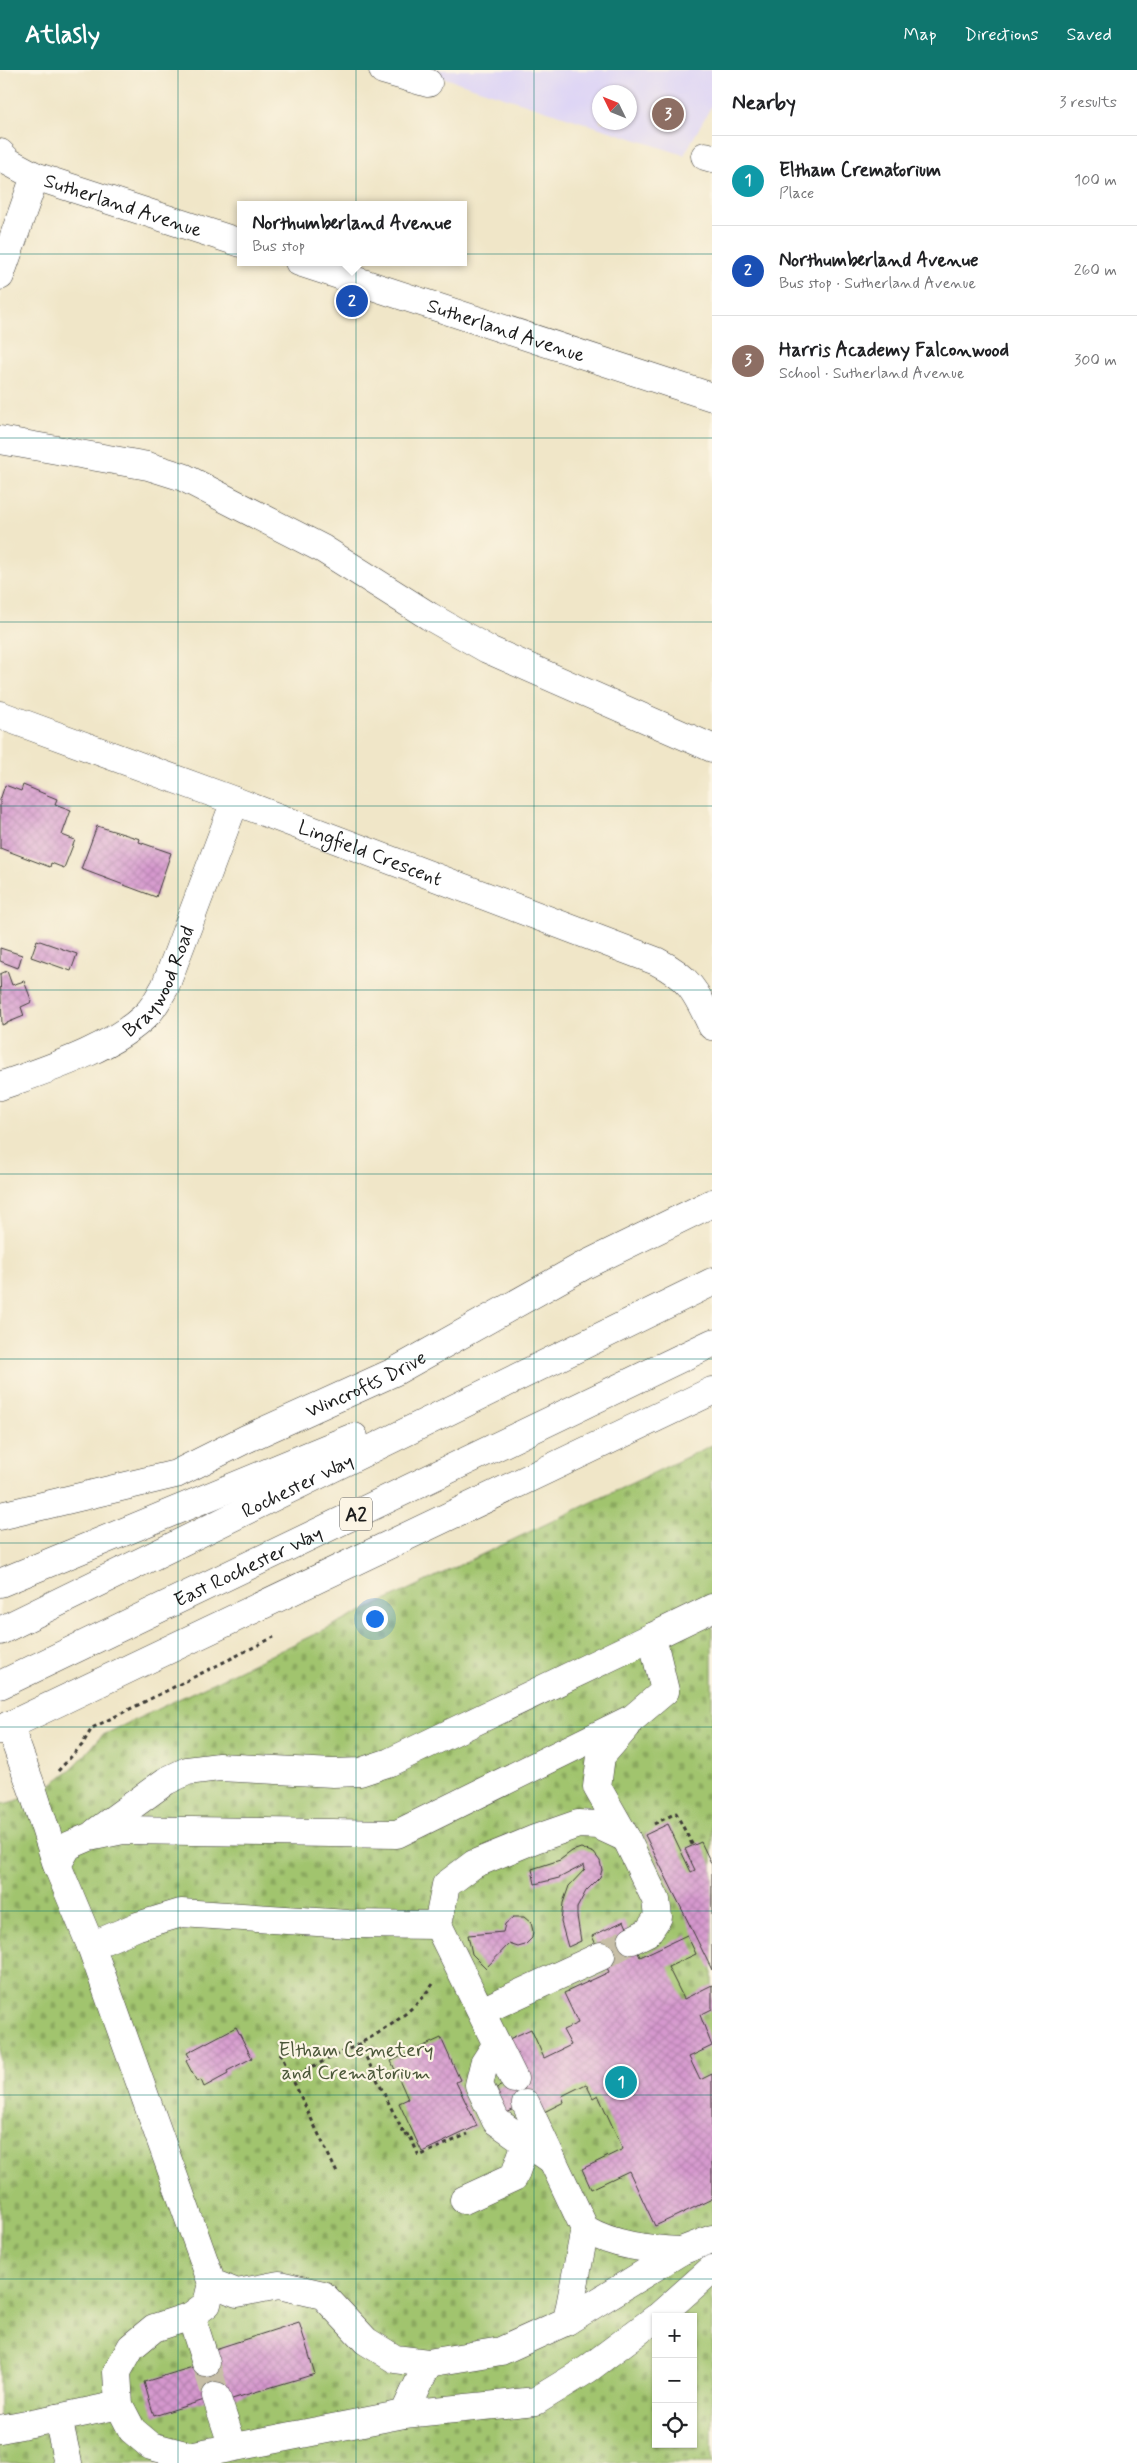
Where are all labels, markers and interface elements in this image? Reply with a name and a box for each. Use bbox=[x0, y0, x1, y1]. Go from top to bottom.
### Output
text: Atlasly bbox=[25, 20, 100, 51]
text: Map bbox=[904, 23, 937, 47]
text: Directions bbox=[965, 23, 1039, 47]
text: Saved bbox=[1067, 23, 1112, 47]
north arrow bbox=[592, 85, 637, 130]
text: Nearby bbox=[732, 89, 796, 117]
text: 3 results bbox=[1059, 92, 1117, 113]
pin: 3 bbox=[652, 95, 684, 133]
text: Eltham Crematorium bbox=[779, 158, 941, 183]
street label: Sutherland Avenue bbox=[40, 168, 205, 244]
text: 1 bbox=[744, 170, 752, 191]
text: 100 m bbox=[1074, 170, 1117, 191]
text: Place bbox=[779, 183, 814, 204]
popup bbox=[237, 201, 467, 266]
text: Northumberland Avenue bbox=[252, 211, 452, 236]
text: Bus stop bbox=[252, 236, 305, 257]
text: Northumberland Avenue bbox=[779, 248, 979, 273]
text: 2 bbox=[744, 260, 752, 281]
text: 260 m bbox=[1074, 260, 1117, 281]
text: Bus stop · Sutherland Avenue bbox=[779, 273, 976, 294]
pin: 2 bbox=[336, 282, 368, 320]
street label: Sutherland Avenue bbox=[423, 293, 588, 370]
text: Harris Academy Falconwood bbox=[779, 338, 1009, 363]
text: 3 bbox=[744, 350, 752, 371]
text: 300 m bbox=[1074, 350, 1117, 371]
text: School · Sutherland Avenue bbox=[779, 363, 964, 384]
street label: Lingfield Crescent bbox=[294, 814, 446, 893]
street label: Braywood Road bbox=[118, 922, 202, 1045]
street label: Wincrofts Drive bbox=[302, 1345, 432, 1425]
street label: Rochester Way bbox=[238, 1448, 358, 1525]
road number: A2 bbox=[340, 1498, 372, 1530]
street label: East Rochester Way bbox=[170, 1520, 327, 1615]
your location bbox=[362, 1606, 388, 1632]
park label: Eltham Cemetery and Crematorium bbox=[279, 2037, 433, 2087]
pin: 1 bbox=[605, 2063, 637, 2101]
map controls bbox=[652, 2313, 697, 2448]
button: + bbox=[652, 2313, 697, 2358]
button: − bbox=[652, 2358, 697, 2403]
button: locate bbox=[652, 2403, 697, 2448]

